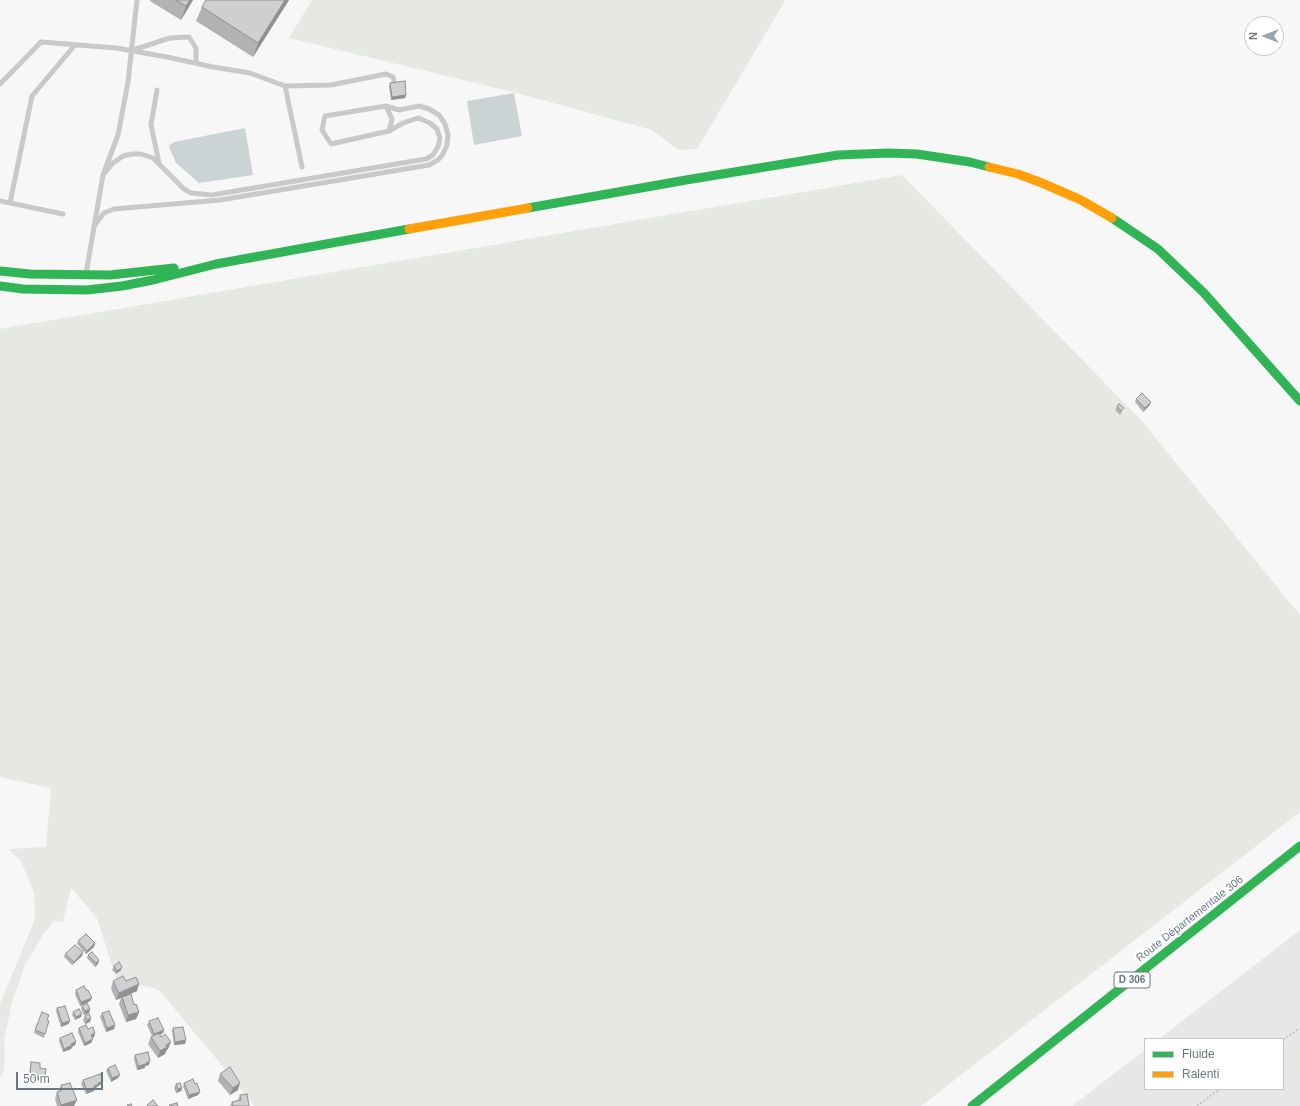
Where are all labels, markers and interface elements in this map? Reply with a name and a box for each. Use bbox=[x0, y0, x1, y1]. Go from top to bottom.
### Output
north arrow bbox=[1244, 16, 1284, 56]
text: N bbox=[1247, 32, 1259, 40]
street label: Route Départementale 306 bbox=[1134, 873, 1246, 965]
road number: D 306 bbox=[1114, 972, 1150, 988]
legend bbox=[1144, 1038, 1284, 1090]
text: Fluide bbox=[1182, 1047, 1215, 1061]
scale bar bbox=[18, 1064, 105, 1090]
text: Ralenti bbox=[1182, 1067, 1219, 1081]
text: 50 m bbox=[23, 1072, 50, 1086]

